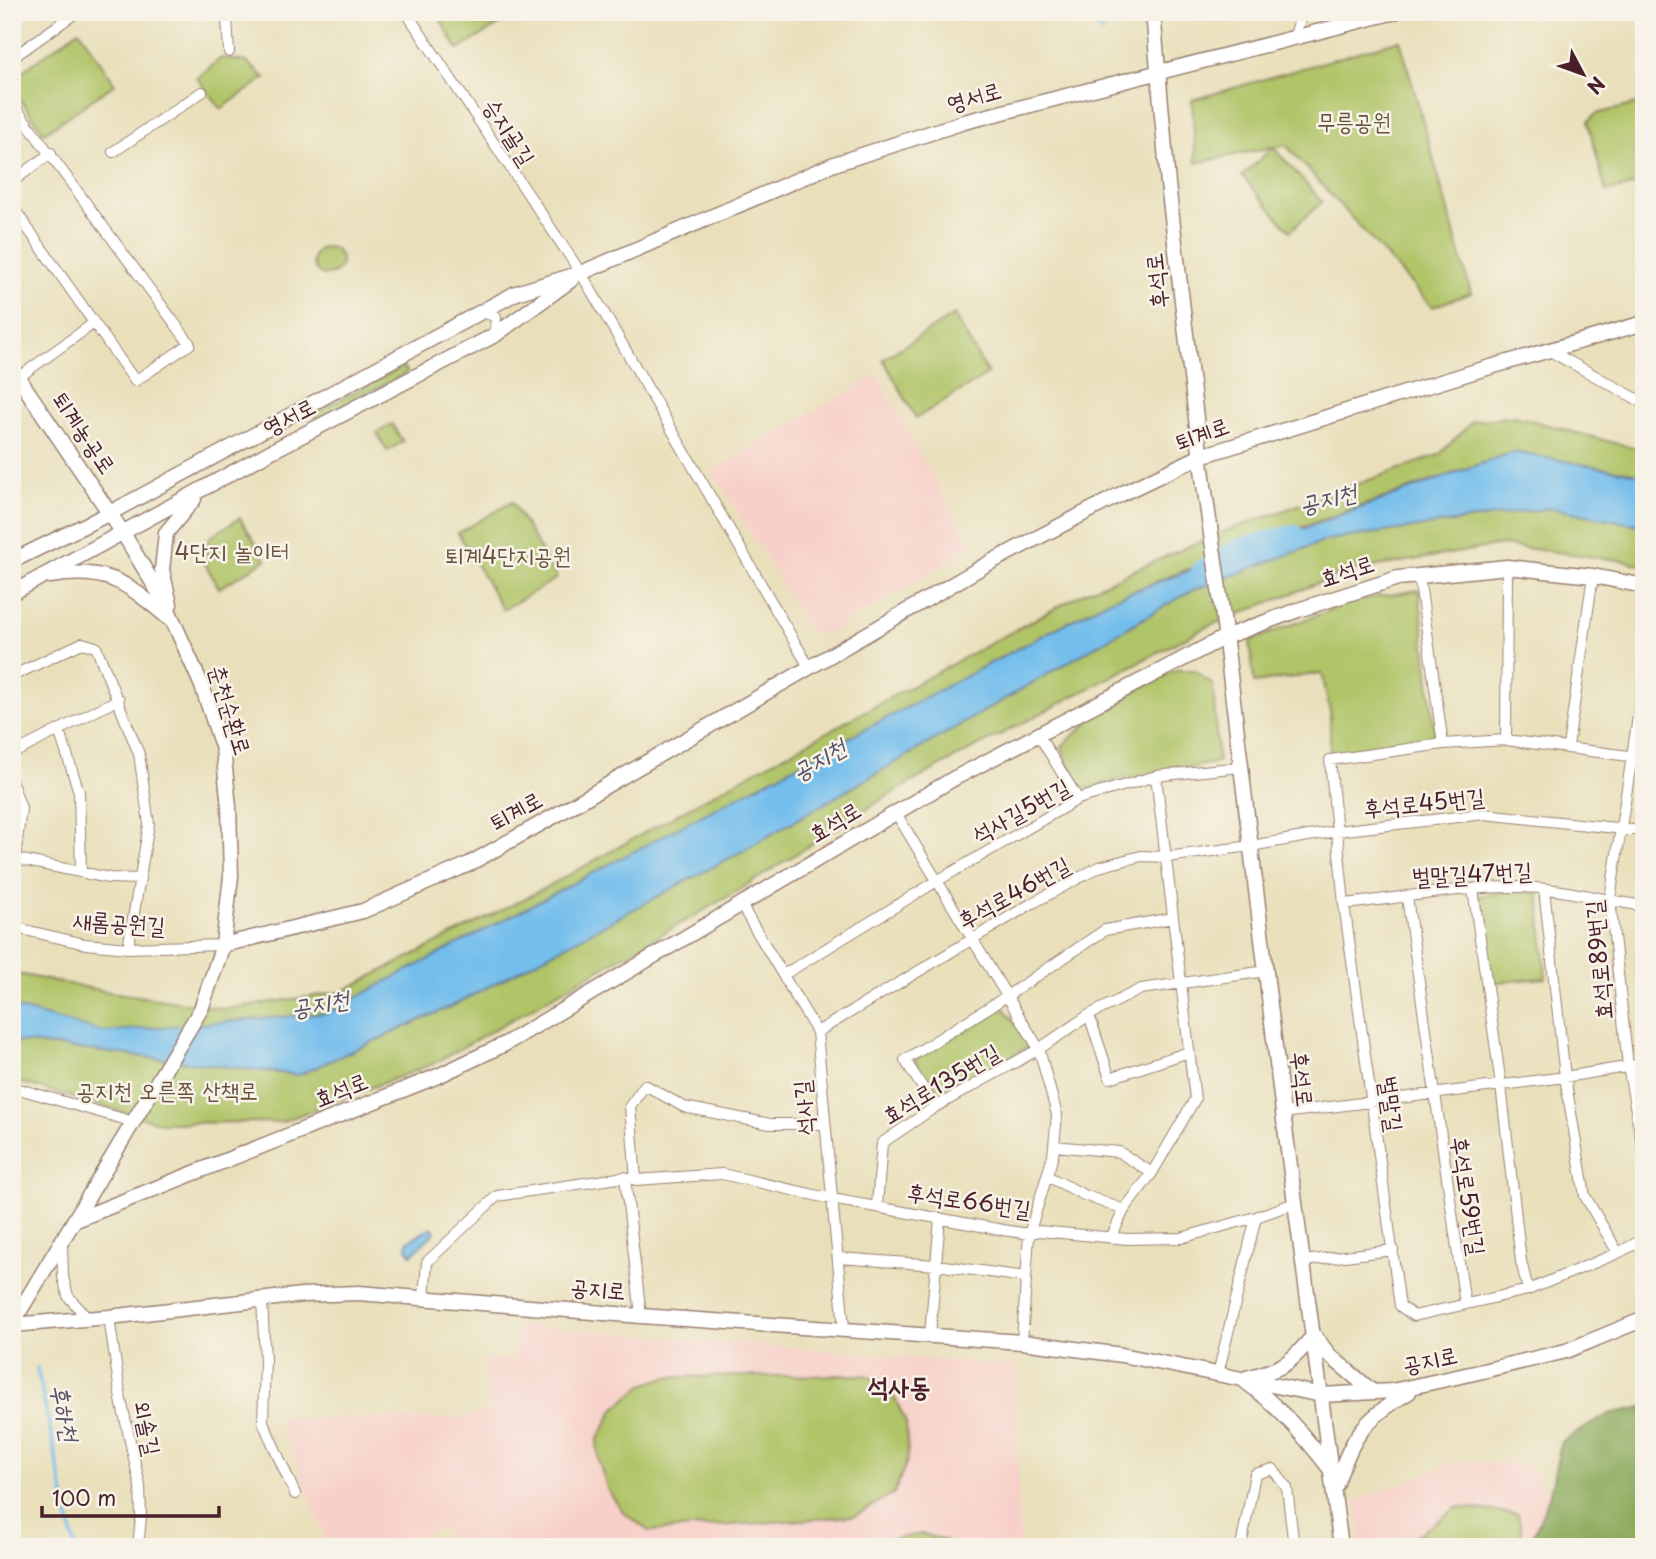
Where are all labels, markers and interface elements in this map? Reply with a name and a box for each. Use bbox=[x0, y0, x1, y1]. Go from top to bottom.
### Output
north arrow bbox=[1548, 38, 1618, 108]
street label: 영서로 bbox=[942, 71, 1005, 120]
text: N bbox=[1581, 71, 1612, 101]
street label: 승지골길 bbox=[475, 91, 545, 172]
park label: 무릉공원 bbox=[1317, 103, 1391, 138]
street label: 후석로 bbox=[1135, 251, 1176, 311]
street label: 퇴계농공로 bbox=[45, 384, 126, 480]
street label: 영서로 bbox=[256, 387, 321, 444]
street label: 퇴계로 bbox=[1169, 407, 1234, 459]
water label: 공지천 bbox=[1295, 472, 1363, 522]
park label: 4단지 놀이터 bbox=[174, 533, 290, 568]
park label: 퇴계4단지공원 bbox=[445, 537, 571, 572]
street label: 효석로 bbox=[1315, 544, 1378, 595]
street label: 춘천순환로 bbox=[201, 660, 262, 759]
water label: 공지천 bbox=[784, 727, 854, 788]
street label: 석사길5번길 bbox=[965, 768, 1076, 851]
street label: 후석로45번길 bbox=[1361, 778, 1486, 825]
street label: 퇴계로 bbox=[483, 781, 548, 838]
street label: 효석로 bbox=[801, 791, 867, 850]
street label: 후석로46번길 bbox=[951, 846, 1076, 937]
street label: 벌말길47번길 bbox=[1411, 852, 1533, 893]
street label: 효석로89번길 bbox=[1575, 899, 1620, 1021]
street label: 새롬공원길 bbox=[72, 901, 166, 942]
water label: 공지천 bbox=[288, 979, 354, 1025]
street label: 효석로135번길 bbox=[875, 1034, 1006, 1132]
street label: 후석로 bbox=[1283, 1049, 1324, 1109]
street label: 효석로 bbox=[308, 1062, 373, 1115]
park label: 공지천 오른쪽 산책로 bbox=[76, 1072, 258, 1107]
street label: 벌말길 bbox=[1371, 1074, 1414, 1134]
street label: 석사길 bbox=[783, 1079, 822, 1137]
street label: 후석로59번길 bbox=[1443, 1134, 1496, 1258]
street label: 후석로66번길 bbox=[905, 1174, 1033, 1226]
street label: 공지로 bbox=[569, 1268, 627, 1307]
street label: 공지로 bbox=[1399, 1336, 1460, 1381]
district label: 석사동 bbox=[868, 1366, 930, 1405]
water label: 후하천 bbox=[42, 1381, 90, 1447]
street label: 외솔길 bbox=[126, 1397, 171, 1458]
scale bar bbox=[42, 1475, 219, 1519]
text: 100 m bbox=[52, 1481, 116, 1513]

